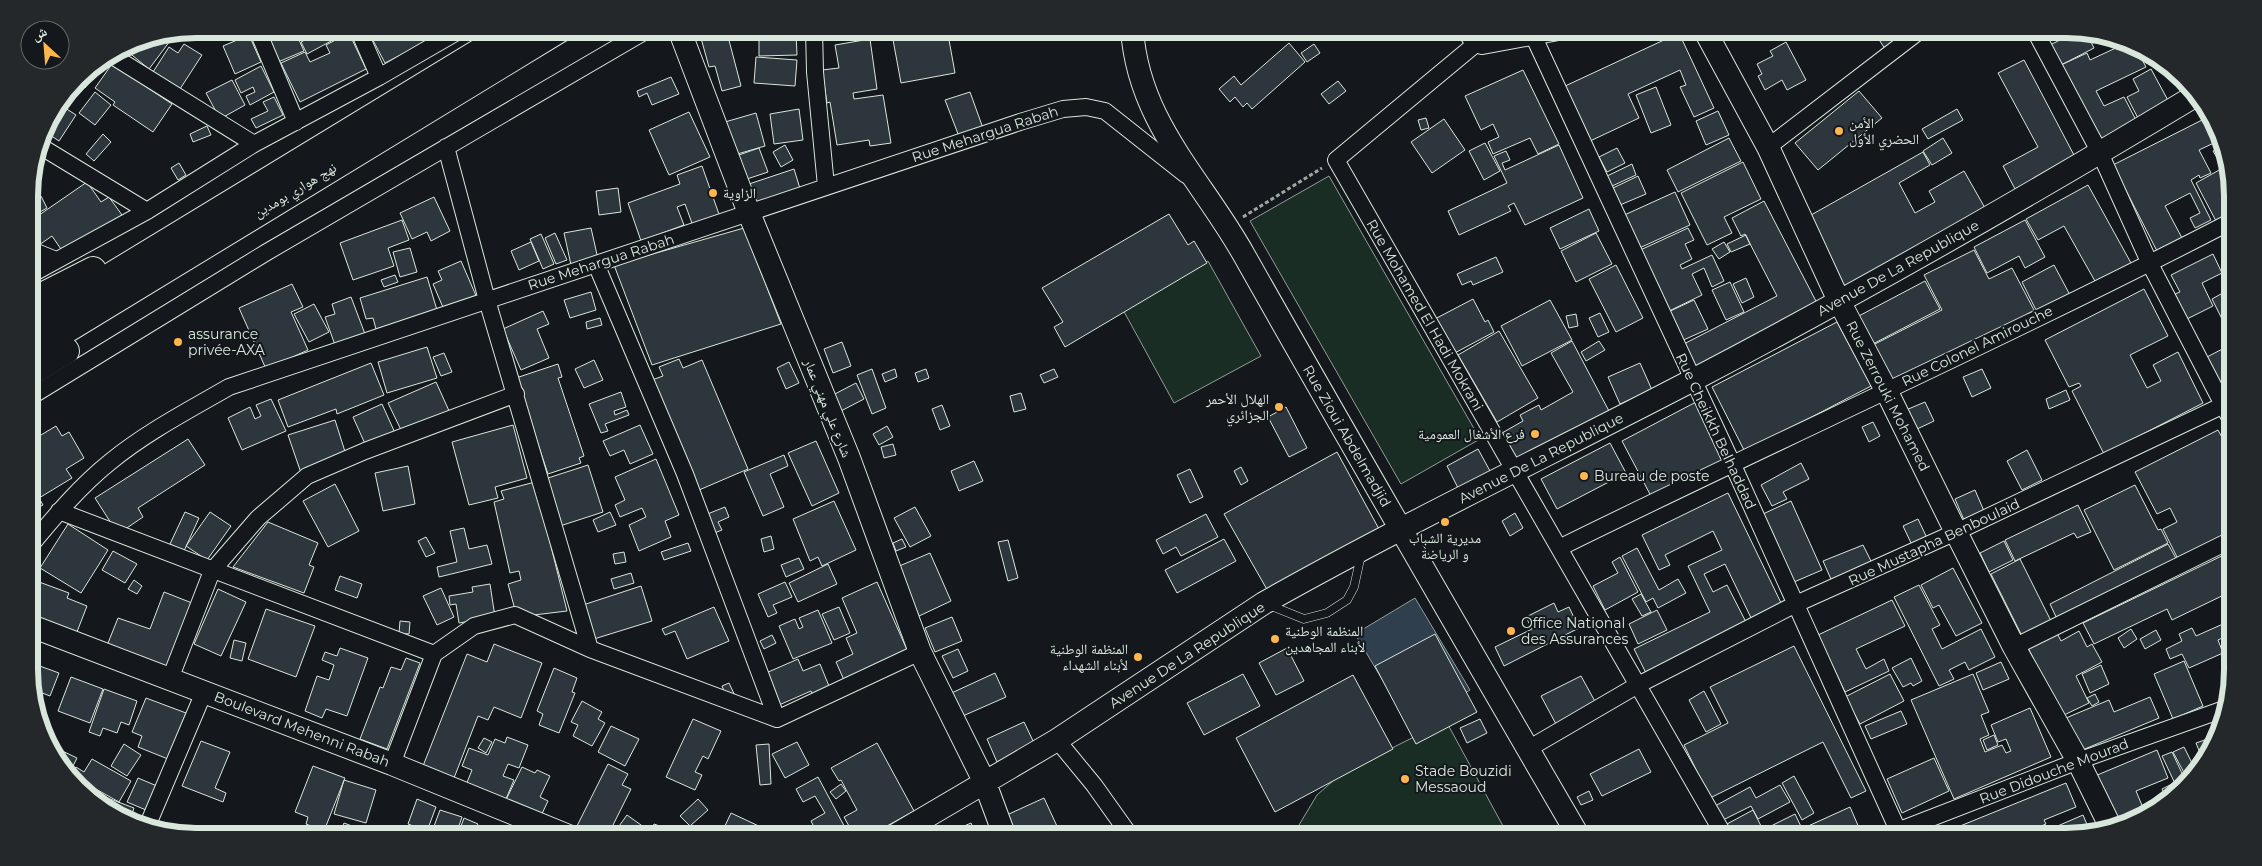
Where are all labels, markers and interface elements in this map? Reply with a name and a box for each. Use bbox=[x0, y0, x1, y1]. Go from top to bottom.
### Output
north arrow bbox=[20, 20, 70, 70]
text: ش bbox=[29, 22, 50, 45]
street label: Rue Mehargua Rabah bbox=[909, 102, 1061, 166]
place label: الأمن الحضري الأول bbox=[1849, 114, 1919, 151]
marker: الأمن الحضري الأول bbox=[1833, 125, 1845, 137]
street label: نهج هواري بومدين bbox=[250, 158, 341, 224]
place label: الزاوية bbox=[723, 184, 756, 202]
marker: الزاوية bbox=[707, 187, 719, 199]
street label: Rue Mohamed El Hadi Mokrani bbox=[1363, 216, 1487, 414]
street label: Avenue De La Republique bbox=[1814, 216, 1982, 320]
street label: Rue Mehargua Rabah bbox=[525, 230, 677, 294]
street label: Rue Colonel Amirouche bbox=[1898, 302, 2056, 390]
street label: Rue Zerrouki Mohamed bbox=[1842, 318, 1934, 474]
place label: assurance privée-AXA bbox=[188, 325, 266, 359]
marker: assurance privée-AXA bbox=[172, 336, 184, 348]
street label: Rue Cheikkh Belhaddad bbox=[1672, 350, 1760, 512]
street label: شارع علي مهني عمار bbox=[797, 355, 856, 461]
street label: Rue Zioui Abdelmadjid bbox=[1299, 362, 1395, 510]
place label: الهلال الأحمر الجزائري bbox=[1205, 390, 1269, 427]
marker: الهلال الأحمر الجزائري bbox=[1273, 401, 1285, 413]
street label: Avenue De La Republique bbox=[1456, 409, 1626, 507]
place label: فرع الأشغال العمومية bbox=[1418, 425, 1525, 444]
marker: فرع الأشغال العمومية bbox=[1529, 428, 1541, 440]
place label: Bureau de poste bbox=[1594, 467, 1710, 485]
marker: Bureau de poste bbox=[1578, 470, 1590, 482]
street label: Rue Mustapha Benboulaid bbox=[1845, 494, 2023, 590]
marker: مديرية الشباب و الرياضة bbox=[1439, 516, 1451, 528]
place label: مديرية الشباب و الرياضة bbox=[1409, 529, 1481, 563]
street label: Avenue De La Republique bbox=[1106, 598, 1268, 712]
place label: Office National des Assurances bbox=[1521, 614, 1628, 648]
place label: المنظمة الوطنية لأبناء المجاهدين bbox=[1285, 622, 1365, 656]
marker: Office National des Assurances bbox=[1505, 625, 1517, 637]
marker: المنظمة الوطنية لأبناء المجاهدين bbox=[1269, 633, 1281, 645]
place label: المنظمة الوطنية لأبناء الشهداء bbox=[1050, 640, 1128, 674]
marker: المنظمة الوطنية لأبناء الشهداء bbox=[1132, 651, 1144, 663]
street label: Boulevard Mehenni Rabah bbox=[212, 687, 392, 771]
street label: Rue Didouche Mourad bbox=[1977, 734, 2131, 808]
place label: Stade Bouzidi Messaoud bbox=[1415, 762, 1512, 796]
marker: Stade Bouzidi Messaoud bbox=[1399, 773, 1411, 785]

